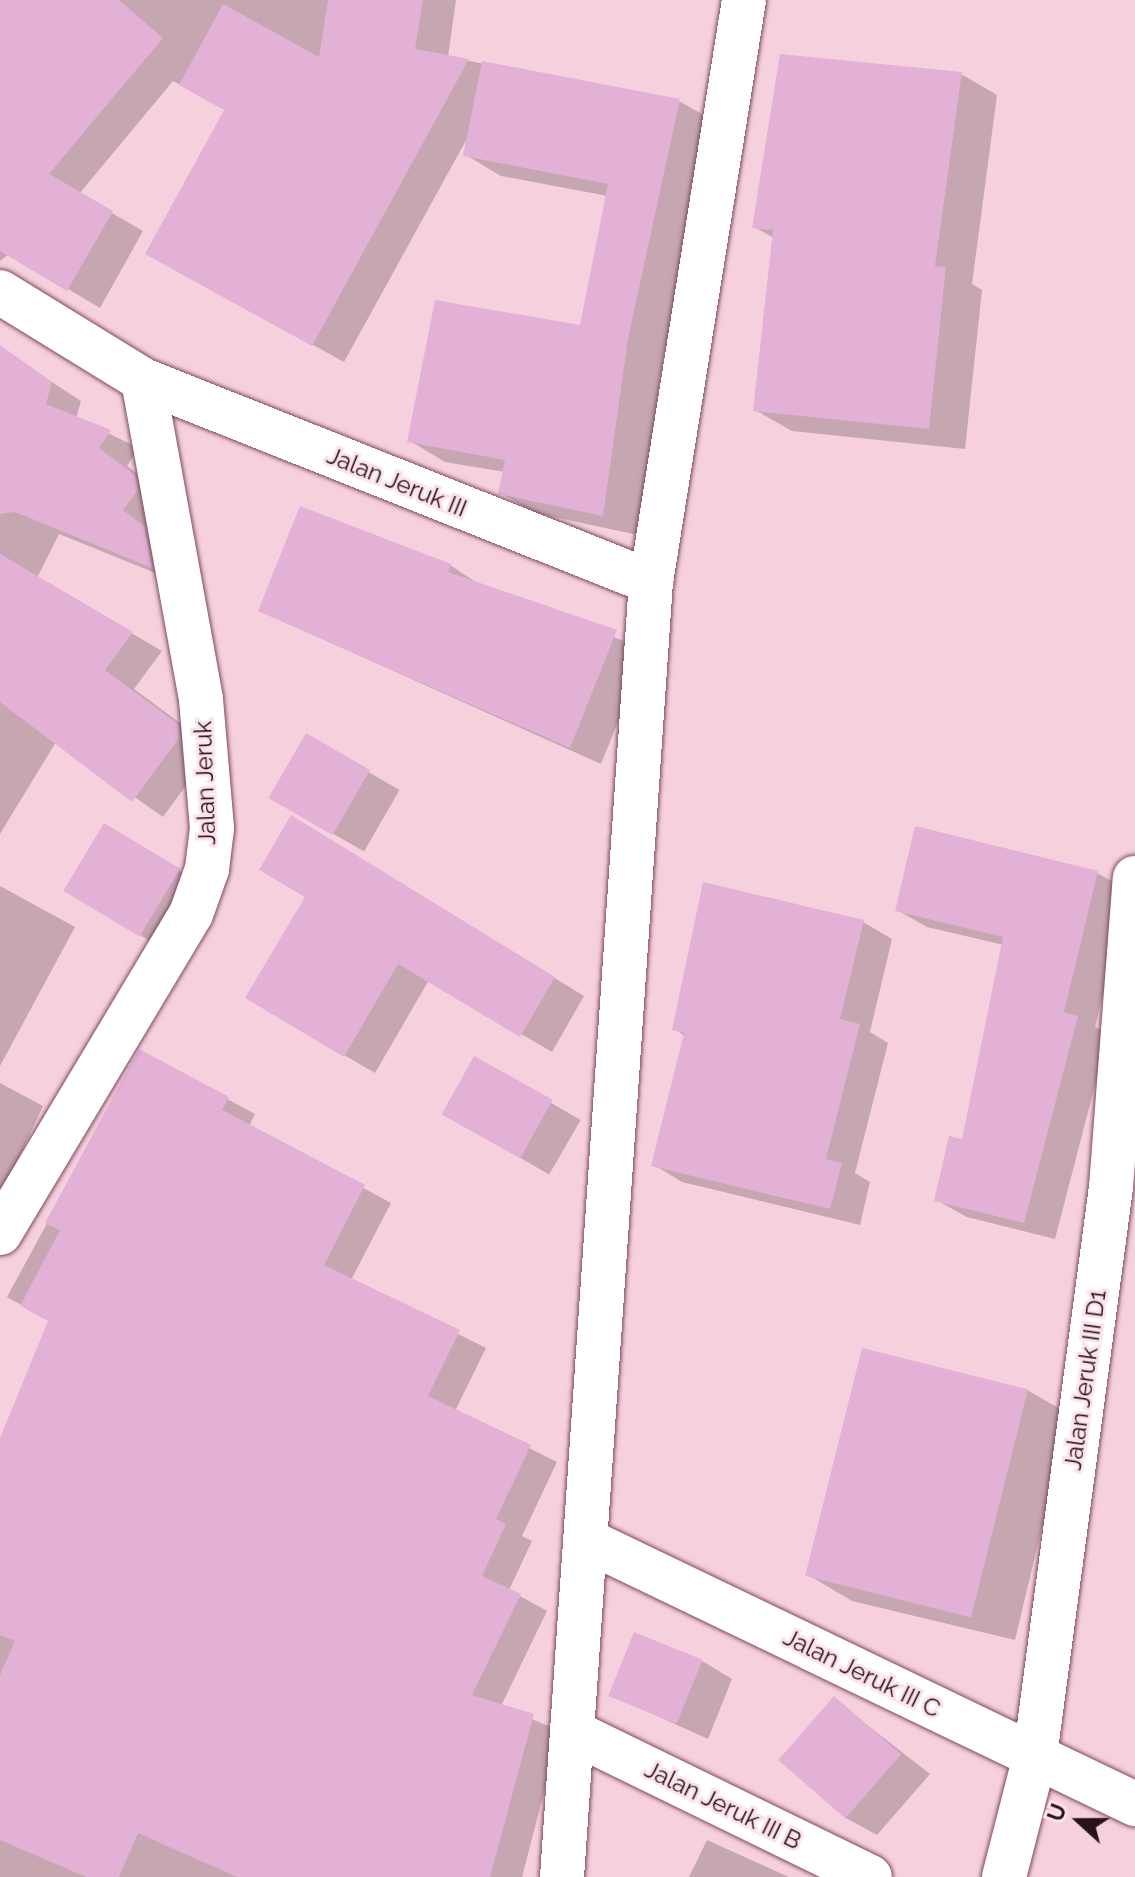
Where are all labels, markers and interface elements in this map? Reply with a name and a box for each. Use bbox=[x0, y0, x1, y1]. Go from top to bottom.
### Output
street label: Jalan Jeruk III bbox=[323, 441, 471, 523]
street label: Jalan Jeruk bbox=[188, 720, 222, 846]
street label: Jalan Jeruk III D1 bbox=[1058, 1288, 1112, 1472]
street label: Jalan Jeruk III C bbox=[779, 1622, 945, 1724]
street label: Jalan Jeruk III B bbox=[640, 1755, 806, 1855]
north arrow bbox=[1039, 1781, 1119, 1861]
text: U bbox=[1041, 1800, 1072, 1825]

